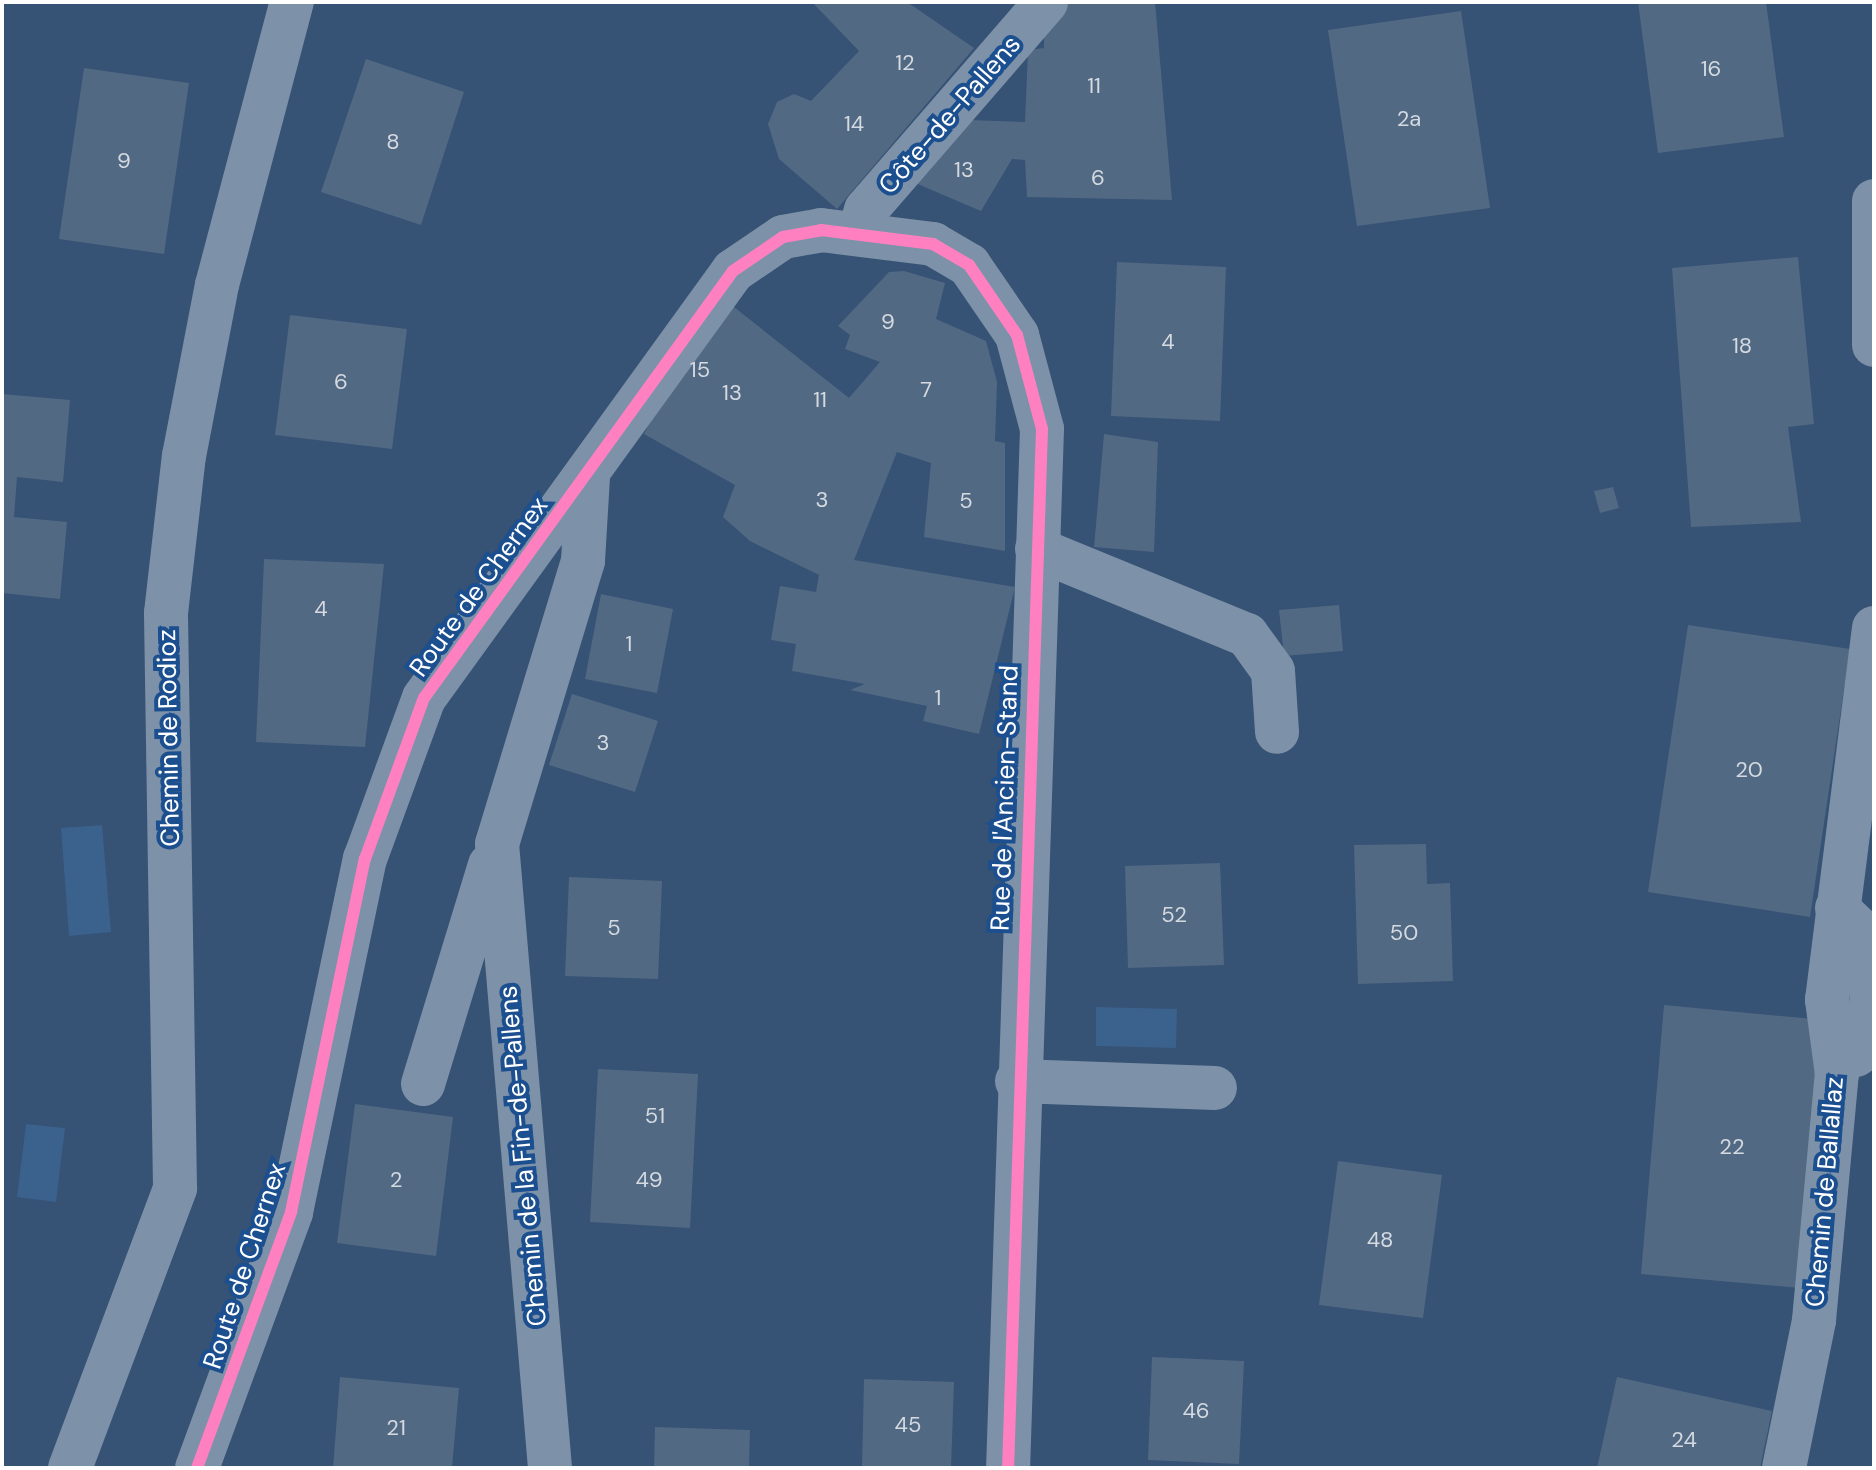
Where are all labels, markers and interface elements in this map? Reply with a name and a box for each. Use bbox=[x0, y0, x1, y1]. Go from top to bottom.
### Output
street label: Côte-de-Pallens bbox=[873, 29, 1027, 201]
house number: 12 bbox=[895, 50, 915, 76]
house number: 16 bbox=[1701, 56, 1721, 82]
house number: 11 bbox=[1087, 73, 1101, 99]
house number: 2a bbox=[1397, 106, 1421, 132]
house number: 14 bbox=[844, 111, 864, 137]
house number: 8 bbox=[386, 129, 400, 155]
house number: 9 bbox=[117, 148, 131, 174]
house number: 13 bbox=[954, 157, 974, 183]
house number: 6 bbox=[1091, 165, 1105, 191]
house number: 9 bbox=[881, 309, 895, 335]
house number: 4 bbox=[1161, 329, 1175, 355]
house number: 18 bbox=[1732, 333, 1752, 359]
house number: 15 bbox=[690, 357, 710, 383]
house number: 6 bbox=[334, 369, 348, 395]
house number: 7 bbox=[920, 377, 932, 403]
house number: 13 bbox=[722, 380, 742, 406]
house number: 11 bbox=[813, 387, 827, 413]
house number: 3 bbox=[815, 487, 829, 513]
house number: 5 bbox=[959, 488, 973, 514]
street label: Route de Chernex bbox=[403, 491, 555, 683]
house number: 4 bbox=[314, 596, 328, 622]
street label: Chemin de Rodioz bbox=[152, 629, 186, 847]
house number: 1 bbox=[626, 631, 632, 657]
street label: Rue de l'Ancien-Stand bbox=[985, 665, 1025, 931]
house number: 1 bbox=[935, 685, 941, 711]
house number: 3 bbox=[596, 730, 610, 756]
house number: 20 bbox=[1735, 757, 1763, 783]
house number: 52 bbox=[1161, 902, 1187, 928]
house number: 5 bbox=[607, 915, 621, 941]
house number: 50 bbox=[1390, 920, 1418, 946]
street label: Chemin de la Fin-de-Pallens bbox=[493, 984, 553, 1328]
street label: Chemin de Ballallaz bbox=[1799, 1076, 1851, 1308]
house number: 51 bbox=[645, 1103, 665, 1129]
house number: 22 bbox=[1719, 1134, 1745, 1160]
street label: Route de Chernex bbox=[197, 1159, 293, 1373]
house number: 2 bbox=[390, 1167, 402, 1193]
house number: 49 bbox=[635, 1167, 663, 1193]
house number: 48 bbox=[1367, 1227, 1393, 1253]
house number: 46 bbox=[1182, 1398, 1210, 1424]
house number: 45 bbox=[895, 1412, 921, 1438]
house number: 21 bbox=[386, 1415, 406, 1441]
house number: 24 bbox=[1671, 1427, 1697, 1453]

